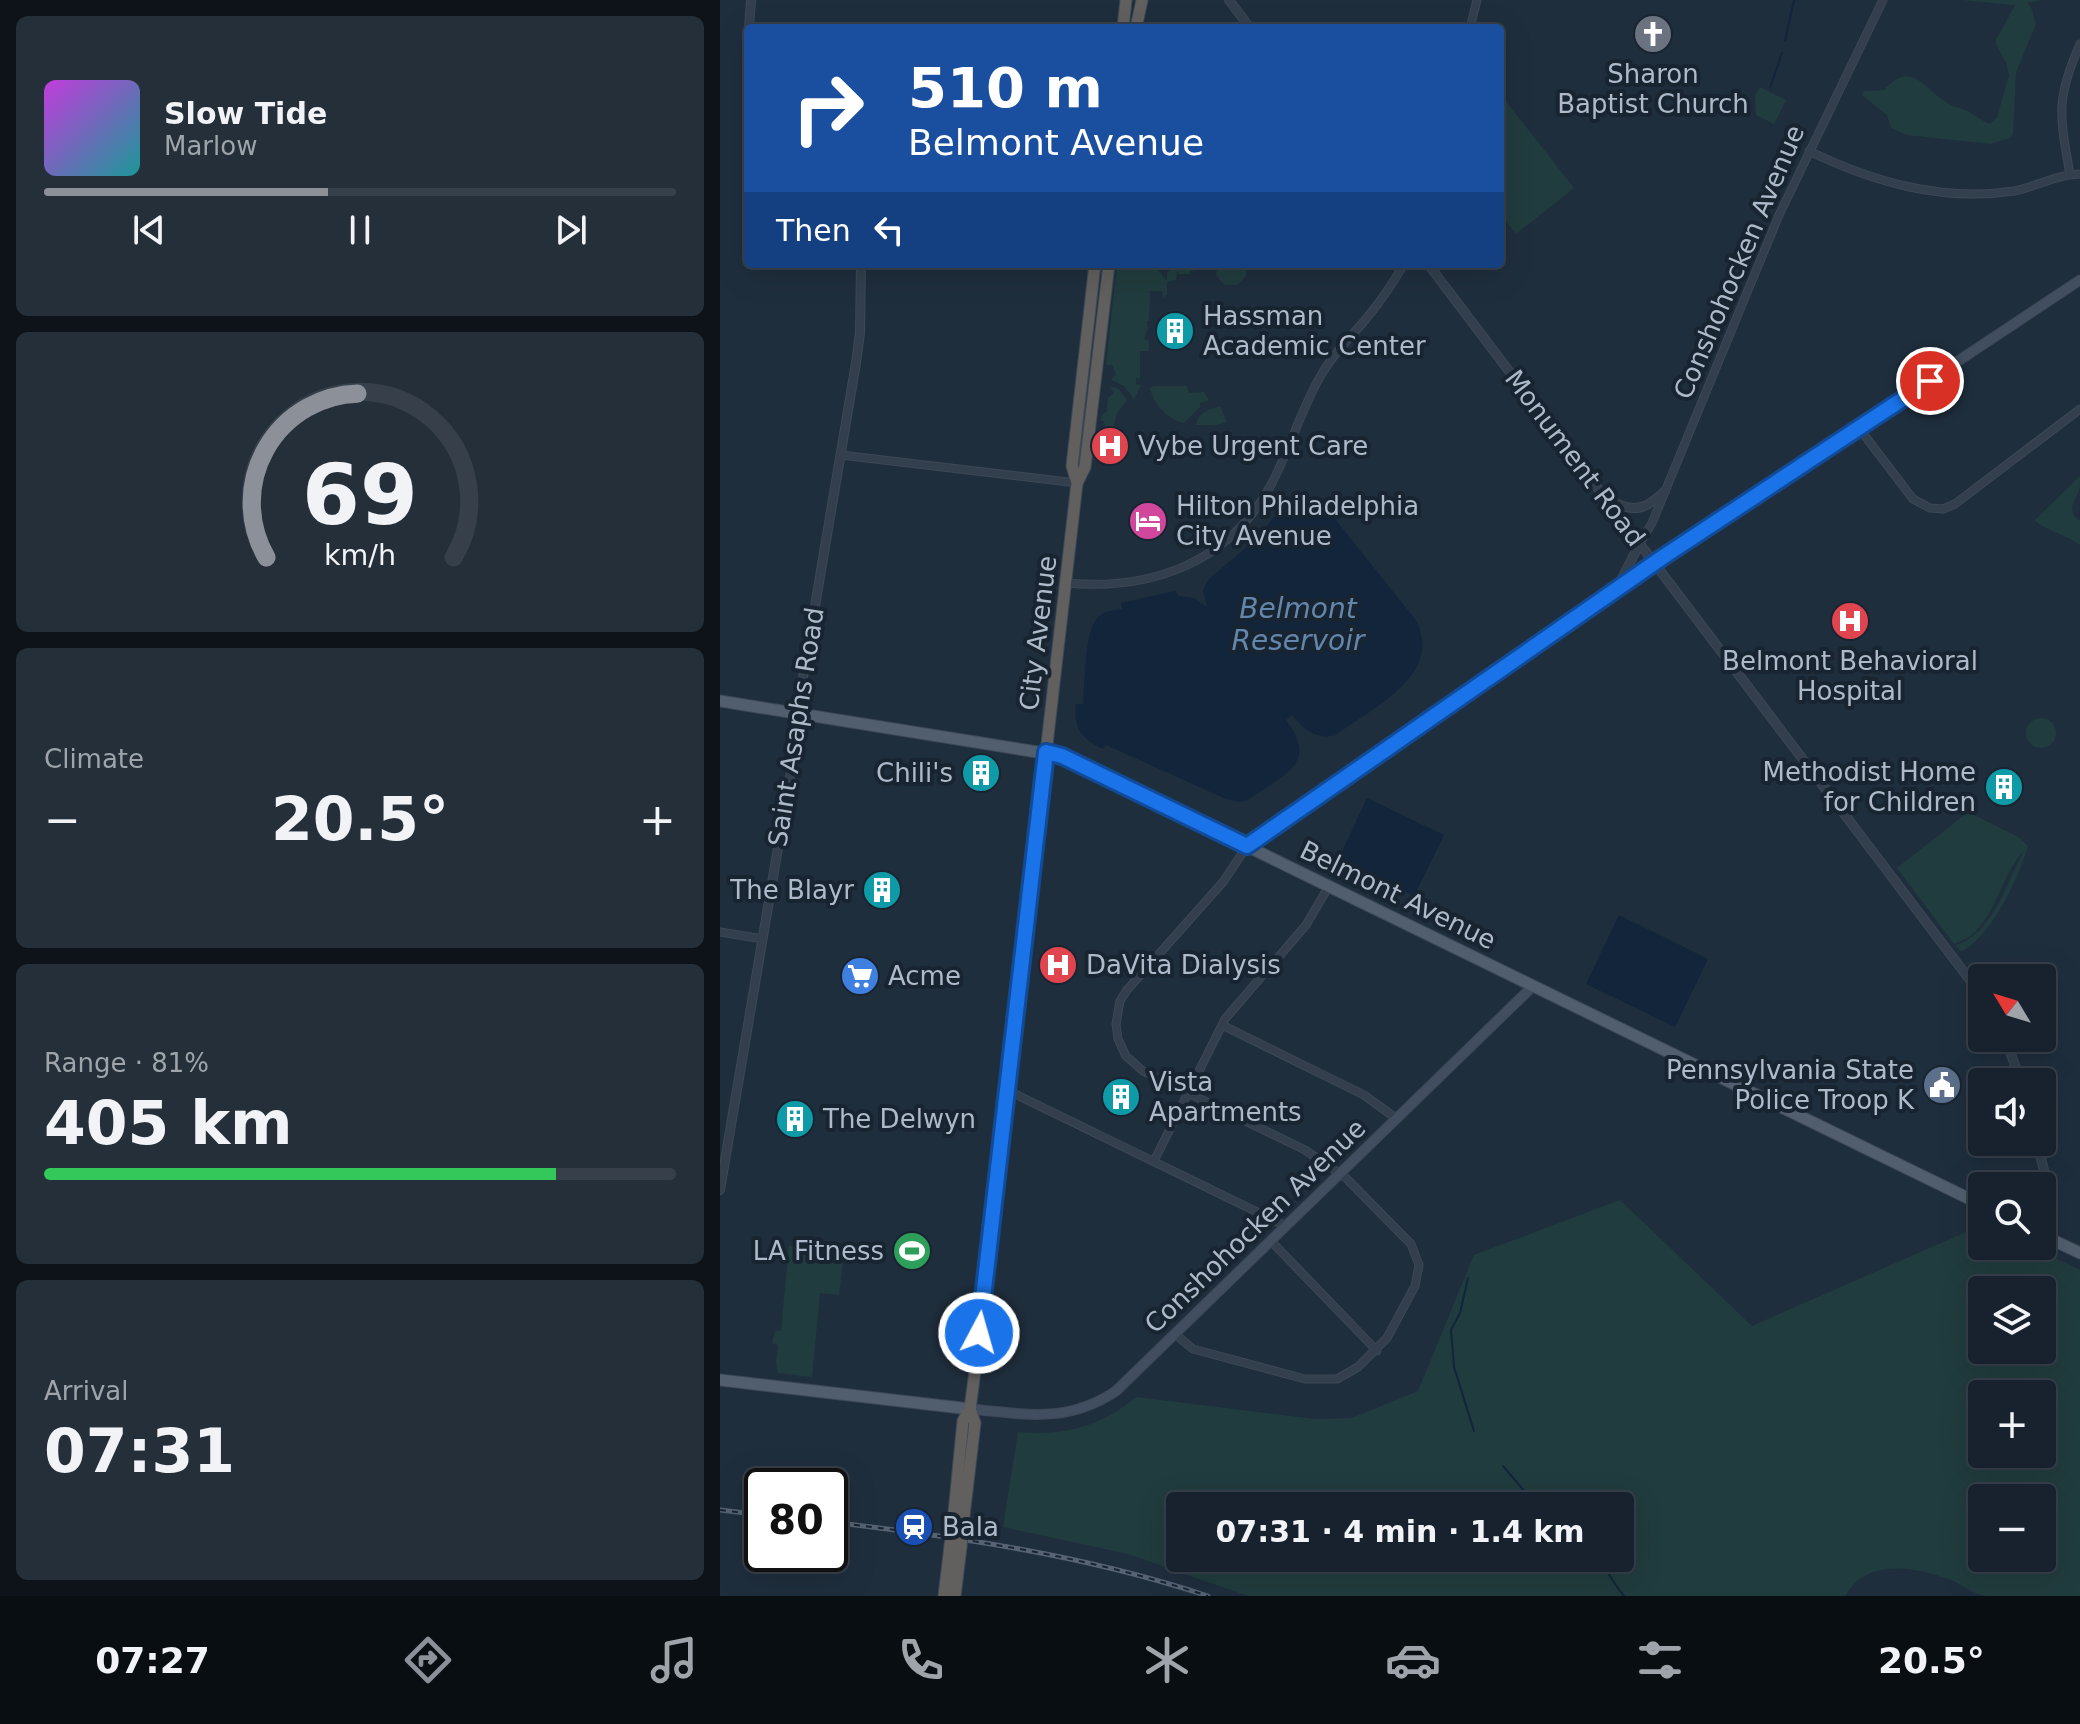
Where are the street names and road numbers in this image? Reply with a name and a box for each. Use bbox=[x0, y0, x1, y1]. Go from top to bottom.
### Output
street label: Conshohocken Avenue bbox=[1668, 121, 1810, 403]
street label: Monument Road bbox=[1499, 364, 1651, 552]
street label: City Avenue bbox=[1014, 554, 1062, 712]
street label: Saint Asaphs Road bbox=[762, 605, 830, 849]
street label: Belmont Avenue bbox=[1295, 835, 1501, 955]
street label: Conshohocken Avenue bbox=[1139, 1113, 1371, 1339]

